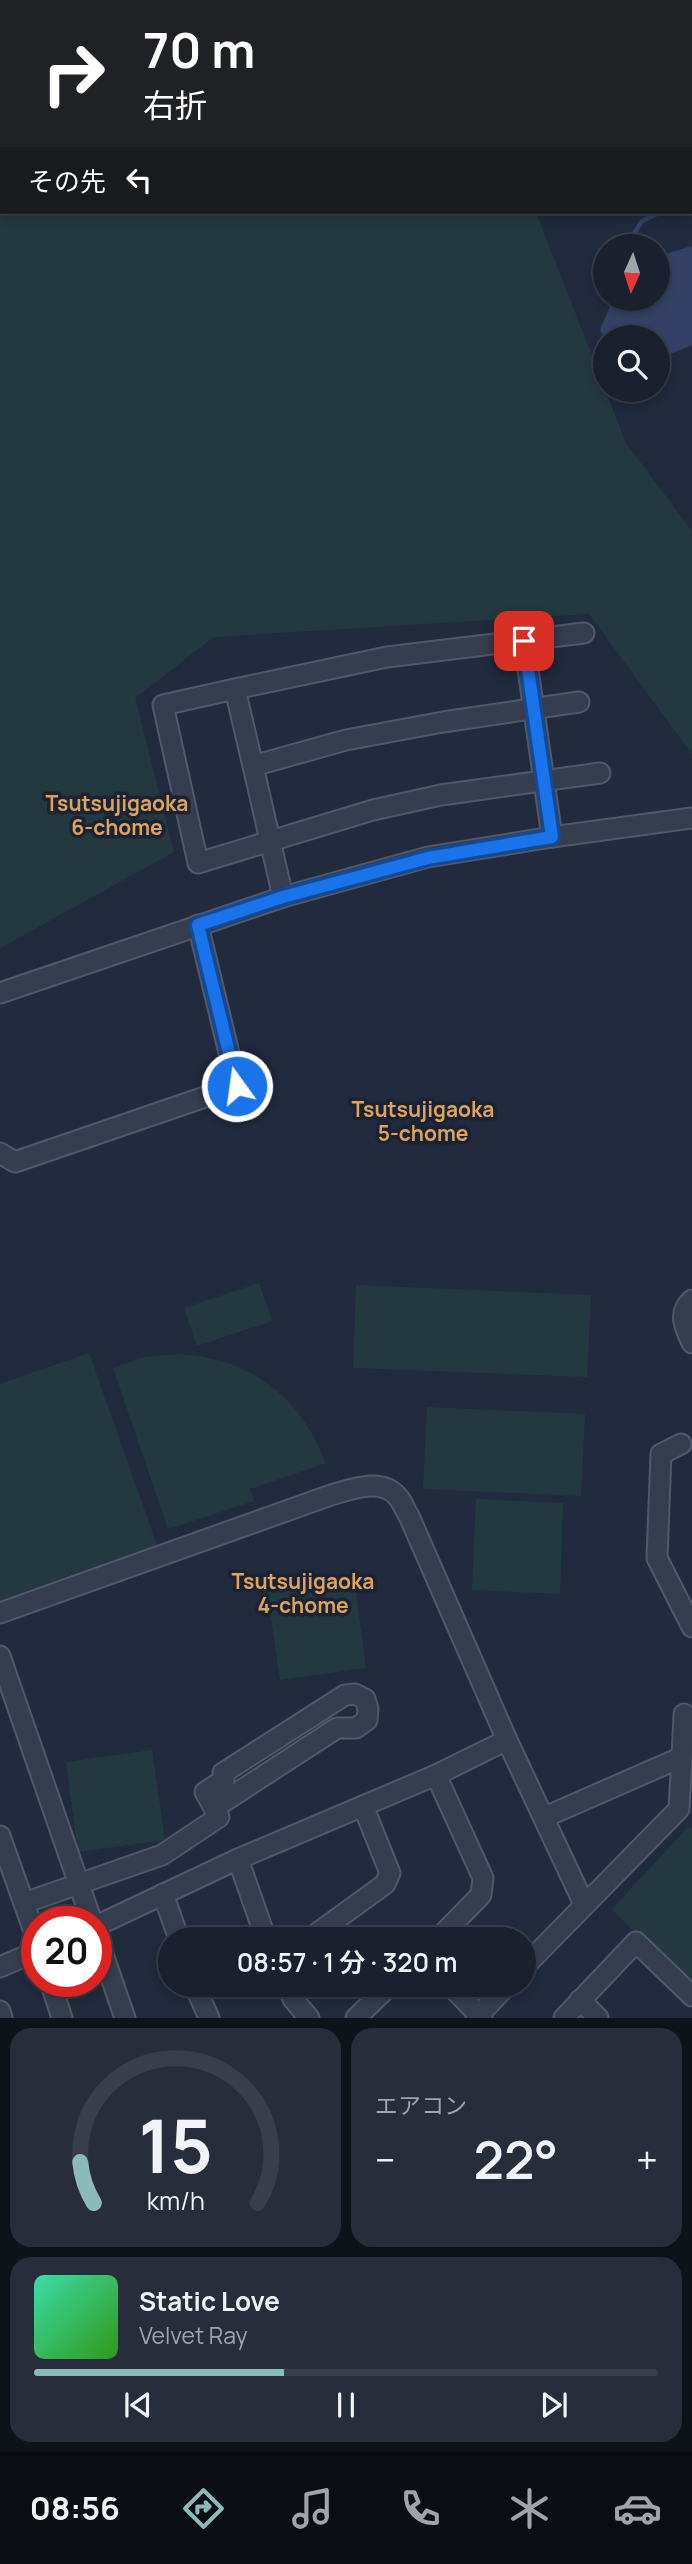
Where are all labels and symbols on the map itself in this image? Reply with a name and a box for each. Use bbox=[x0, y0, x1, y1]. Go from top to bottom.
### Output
north arrow bbox=[593, 234, 670, 312]
pin bbox=[494, 611, 554, 671]
district label: Tsutsujigaoka 6-chome bbox=[46, 789, 188, 841]
position arrow bbox=[200, 1049, 274, 1123]
district label: Tsutsujigaoka 5-chome bbox=[352, 1095, 494, 1147]
district label: Tsutsujigaoka 4-chome bbox=[232, 1567, 374, 1619]
speed limit sign: 20 bbox=[21, 1906, 112, 1997]

